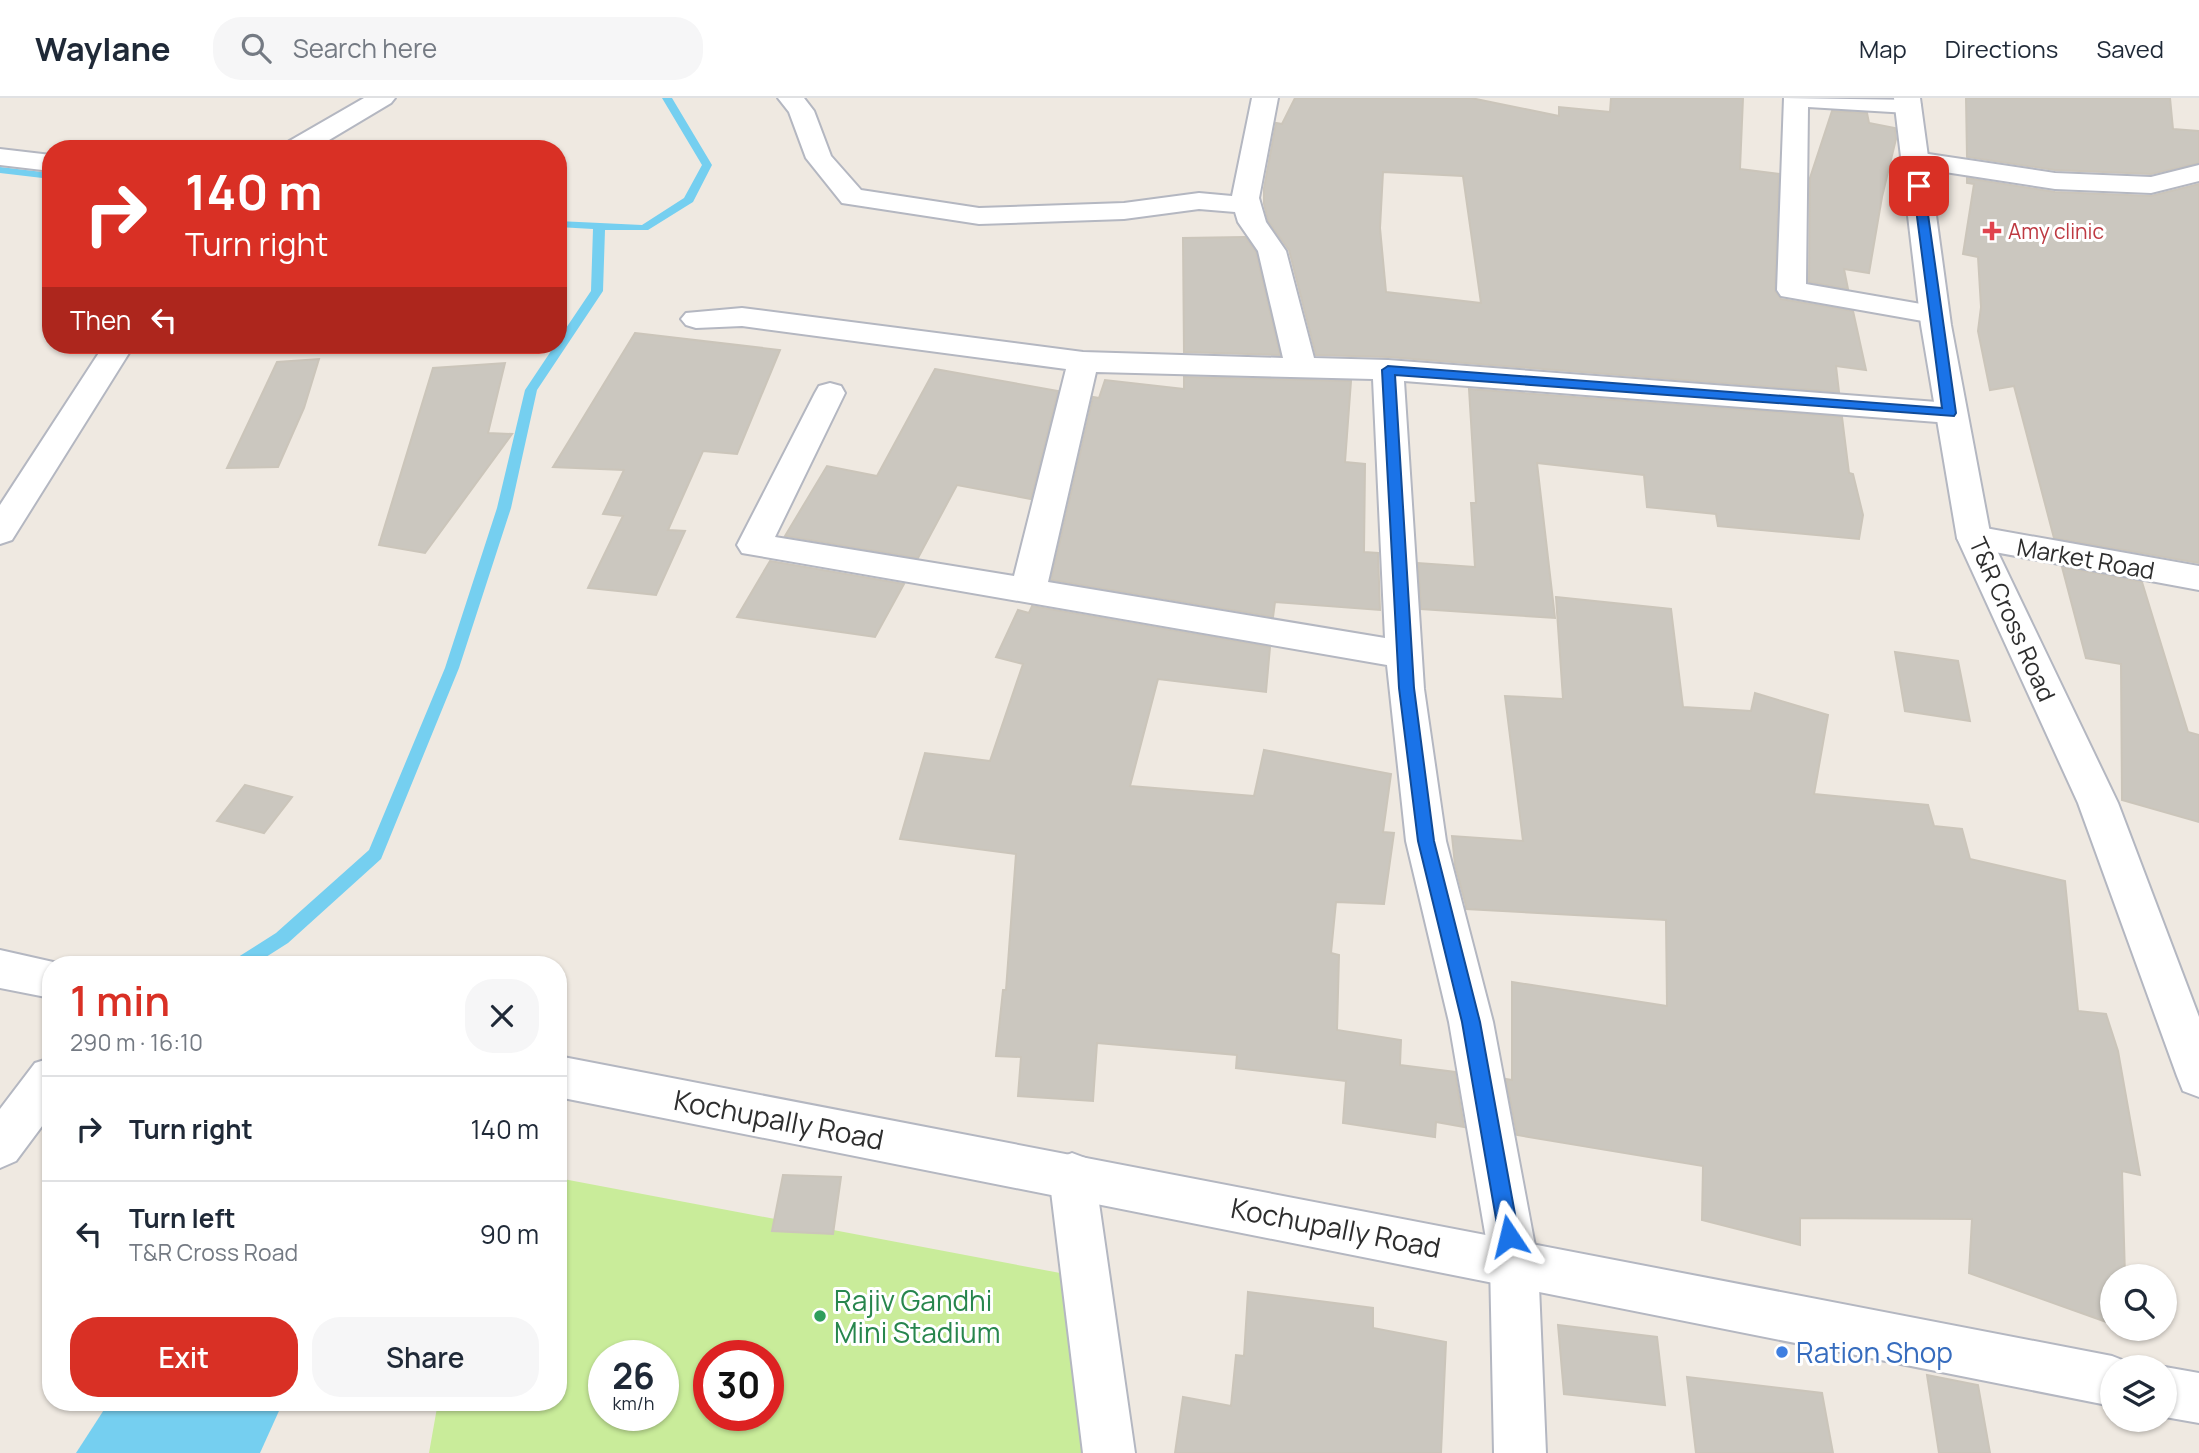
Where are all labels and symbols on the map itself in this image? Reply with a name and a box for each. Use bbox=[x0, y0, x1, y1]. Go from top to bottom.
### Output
pin bbox=[1889, 156, 1949, 216]
place label: Amy clinic bbox=[2008, 217, 2104, 245]
marker: Amy clinic bbox=[1982, 221, 2002, 241]
street label: Market Road bbox=[2015, 530, 2157, 586]
street label: T&R Cross Road bbox=[1962, 532, 2064, 706]
street label: Kochupally Road bbox=[671, 1080, 887, 1158]
street label: Kochupally Road bbox=[1228, 1188, 1444, 1266]
position arrow bbox=[1472, 1199, 1546, 1273]
place label: Rajiv Gandhi Mini Stadium bbox=[834, 1281, 1000, 1351]
marker: Rajiv Gandhi Mini Stadium bbox=[812, 1308, 828, 1324]
place label: Ration Shop bbox=[1796, 1333, 1953, 1371]
speed limit sign: 30 bbox=[693, 1340, 784, 1431]
marker: Ration Shop bbox=[1774, 1344, 1790, 1360]

